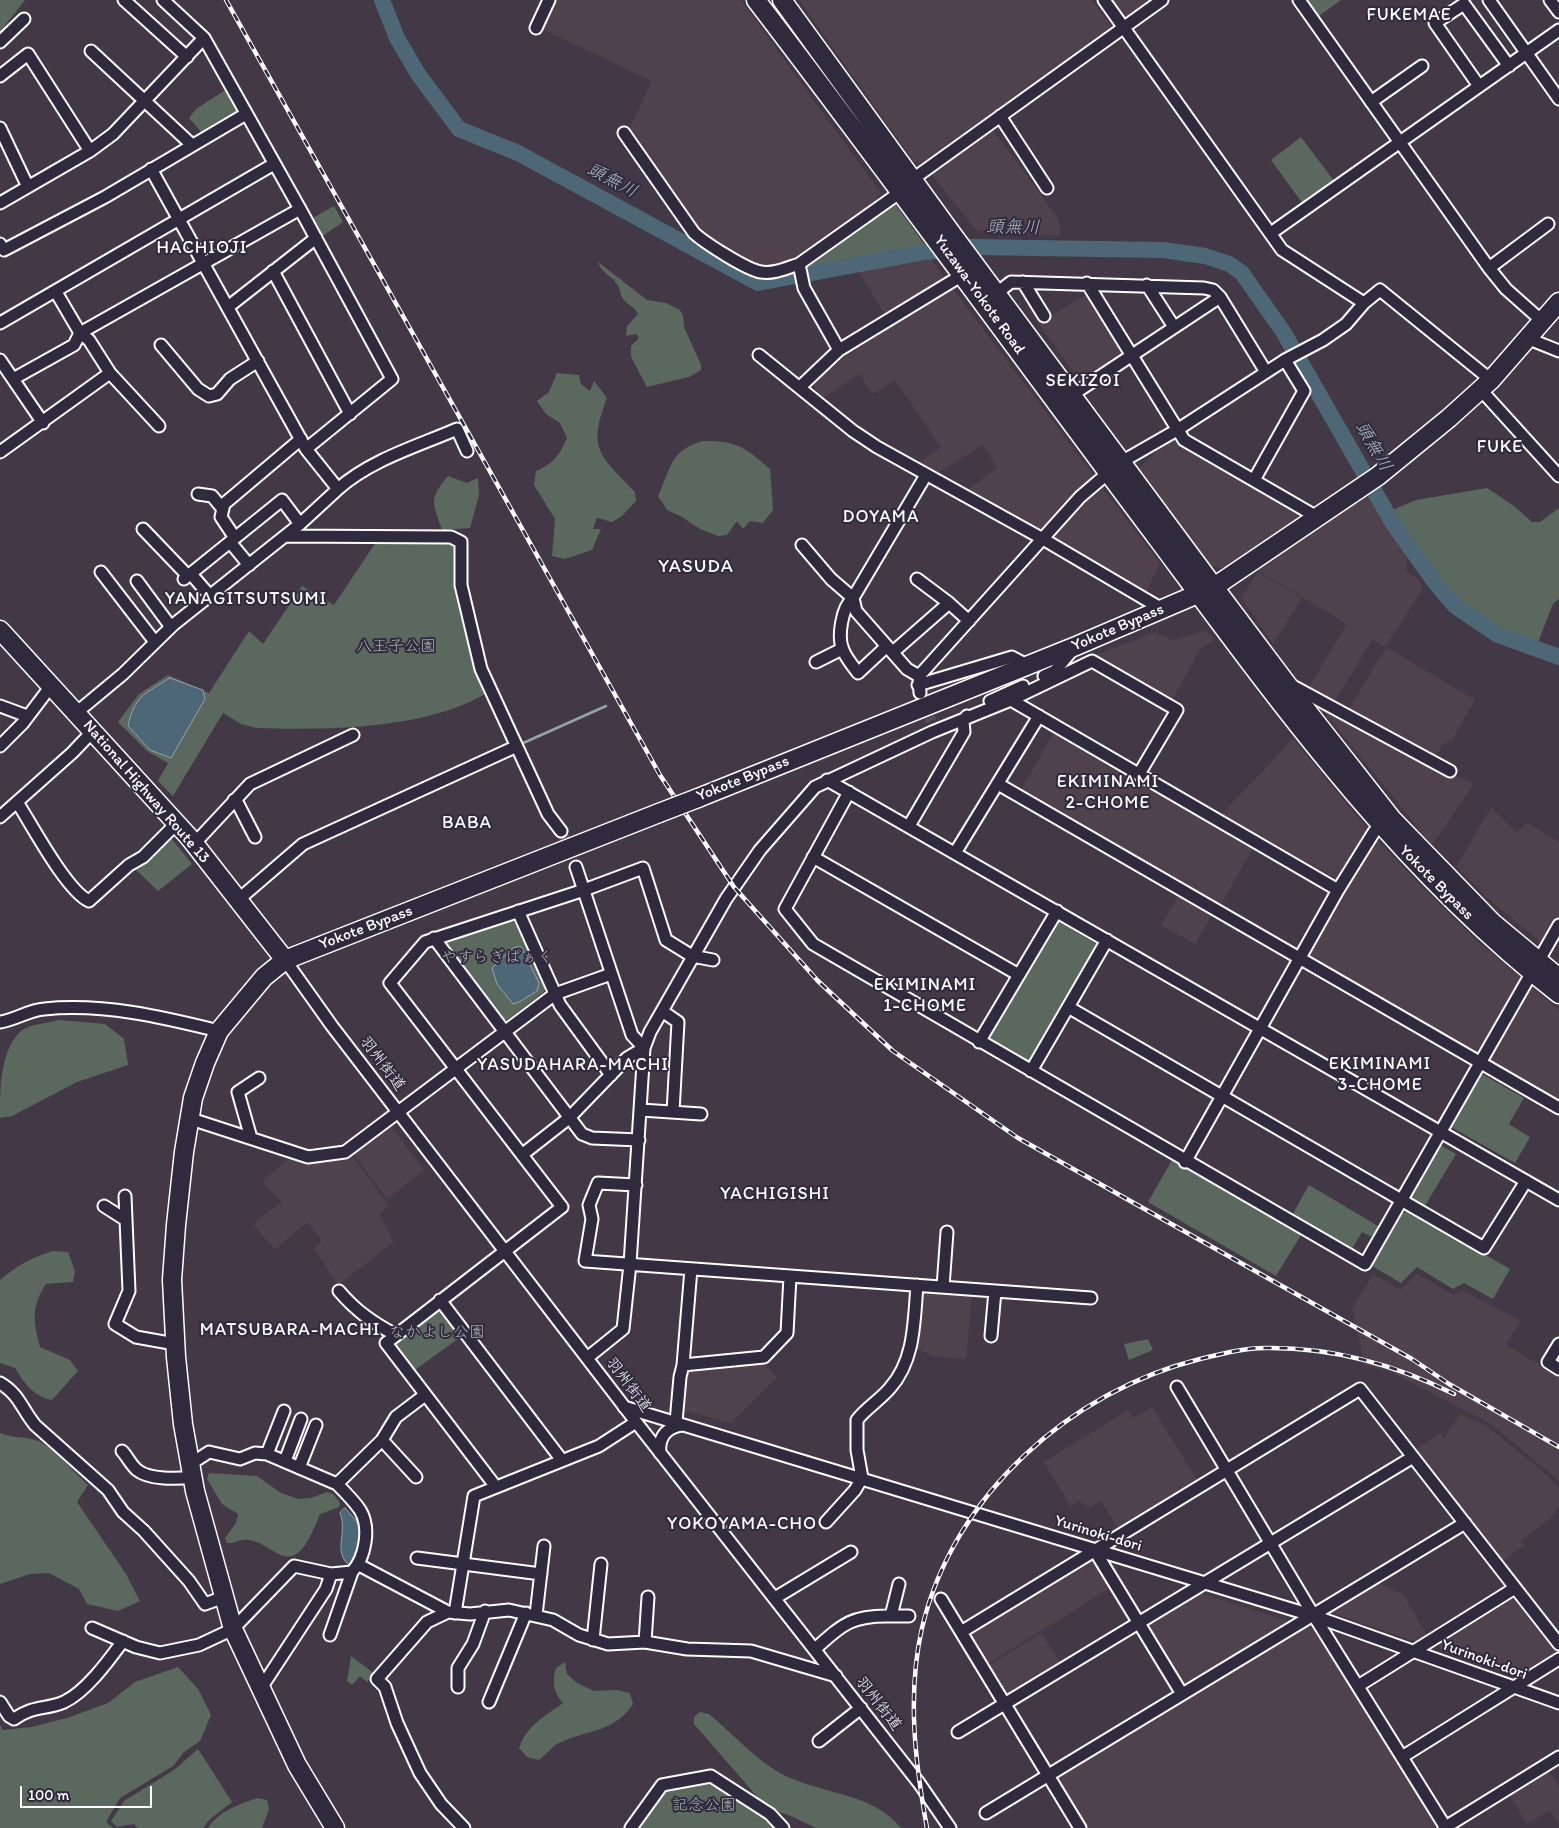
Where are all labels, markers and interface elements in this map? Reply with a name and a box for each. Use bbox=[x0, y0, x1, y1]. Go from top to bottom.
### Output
district label: FUKEMAE bbox=[1366, 4, 1452, 26]
water label: 頭無川 bbox=[583, 159, 641, 203]
water label: 頭無川 bbox=[986, 217, 1040, 239]
street label: Yuzawa-Yokote Road bbox=[929, 232, 1029, 358]
district label: HACHIOJI bbox=[156, 237, 248, 259]
district label: SEKIZOI bbox=[1046, 370, 1120, 392]
water label: 頭無川 bbox=[1350, 418, 1396, 476]
district label: FUKE bbox=[1476, 436, 1524, 458]
district label: DOYAMA bbox=[841, 506, 921, 528]
district label: YASUDA bbox=[657, 556, 735, 578]
district label: YANAGITSUTSUMI bbox=[163, 588, 329, 610]
street label: Yokote Bypass bbox=[1069, 600, 1167, 656]
park label: 八王子公園 bbox=[356, 637, 436, 657]
street label: National Highway Route 13 bbox=[79, 716, 213, 868]
street label: Yokote Bypass bbox=[694, 752, 792, 806]
district label: EKIMINAMI 2-CHOME bbox=[1057, 771, 1159, 814]
district label: BABA bbox=[442, 812, 492, 834]
street label: Yokote Bypass bbox=[1394, 841, 1478, 925]
street label: Yokote Bypass bbox=[317, 901, 415, 955]
park label: やすらぎぱぁく bbox=[441, 948, 553, 968]
district label: EKIMINAMI 1-CHOME bbox=[874, 974, 976, 1016]
street label: 羽州街道 bbox=[355, 1033, 409, 1095]
district label: EKIMINAMI 3-CHOME bbox=[1329, 1053, 1431, 1096]
district label: YASUDAHARA-MACHI bbox=[475, 1054, 671, 1076]
district label: YACHIGISHI bbox=[720, 1183, 830, 1205]
district label: MATSUBARA-MACHI bbox=[197, 1319, 383, 1341]
park label: なかよし公園 bbox=[389, 1323, 485, 1343]
street label: 羽州街道 bbox=[601, 1354, 655, 1416]
street label: Yurinoki-dori bbox=[1052, 1512, 1144, 1556]
district label: YOKOYAMA-CHO bbox=[665, 1513, 819, 1535]
street label: Yurinoki-dori bbox=[1438, 1636, 1530, 1684]
street label: 羽州街道 bbox=[851, 1673, 905, 1735]
scale bar bbox=[22, 1776, 155, 1808]
text: 100 m bbox=[28, 1786, 69, 1804]
park label: 記念公園 bbox=[672, 1796, 736, 1816]

